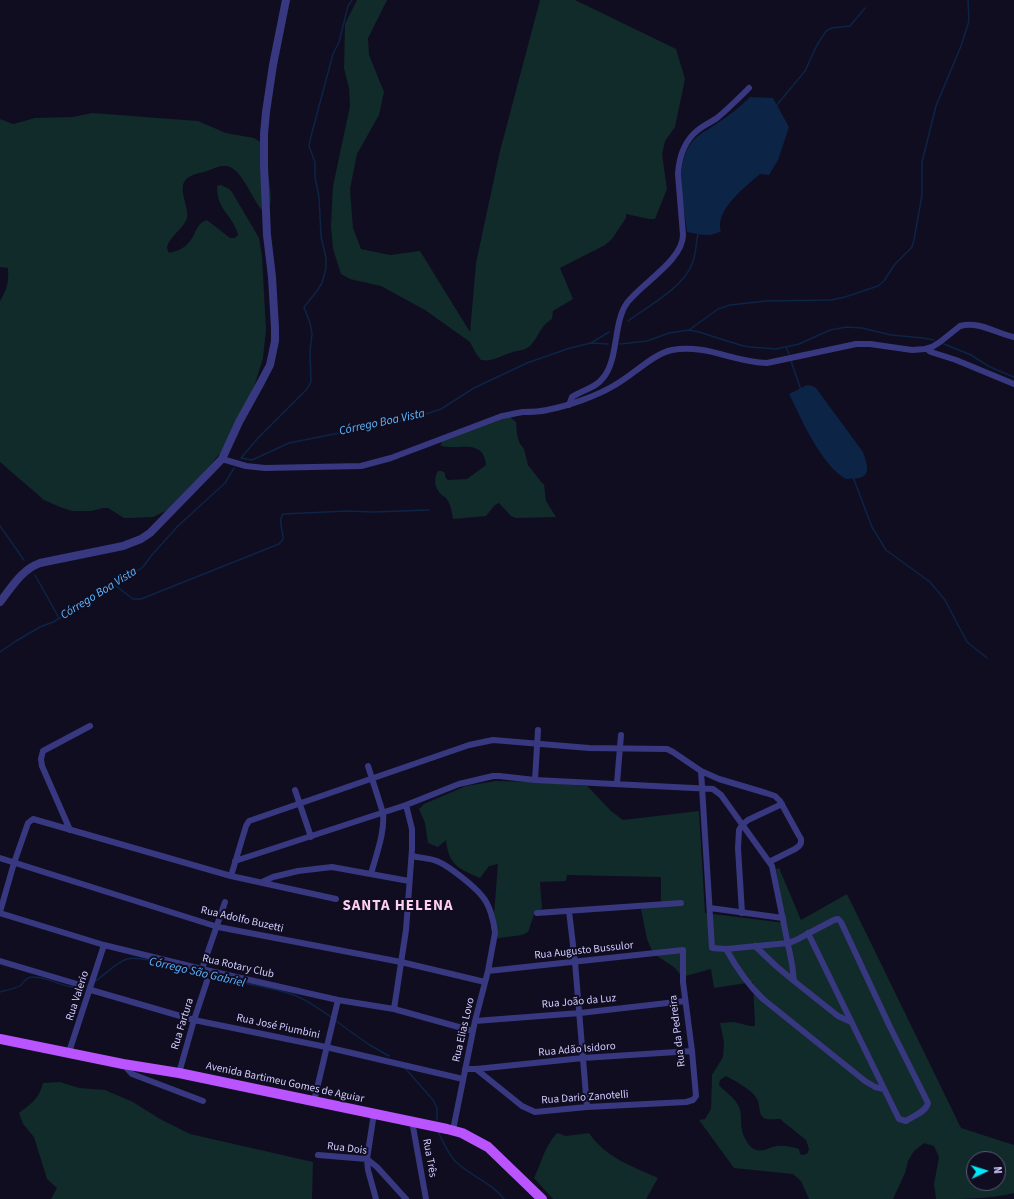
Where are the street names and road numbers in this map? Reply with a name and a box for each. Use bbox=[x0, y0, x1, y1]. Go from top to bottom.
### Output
street label: Rua Adolfo Buzetti bbox=[199, 904, 285, 936]
street label: Rua Augusto Bussulor bbox=[534, 939, 634, 963]
street label: Rua Rotary Club bbox=[201, 952, 275, 982]
street label: Rua Valerio bbox=[64, 969, 92, 1023]
street label: Rua João da Luz bbox=[541, 992, 617, 1012]
street label: Rua da Pedreira bbox=[667, 994, 689, 1068]
street label: Rua Elias Lovo bbox=[450, 996, 478, 1064]
street label: Rua Fartura bbox=[169, 997, 197, 1051]
street label: Rua José Piumbini bbox=[235, 1012, 321, 1042]
street label: Rua Adão Isidoro bbox=[538, 1040, 616, 1060]
street label: Avenida Bartimeu Gomes de Aguiar bbox=[205, 1060, 365, 1106]
street label: Rua Dario Zanotelli bbox=[541, 1088, 629, 1108]
street label: Rua Três bbox=[419, 1138, 439, 1178]
street label: Rua Dois bbox=[326, 1140, 368, 1158]

